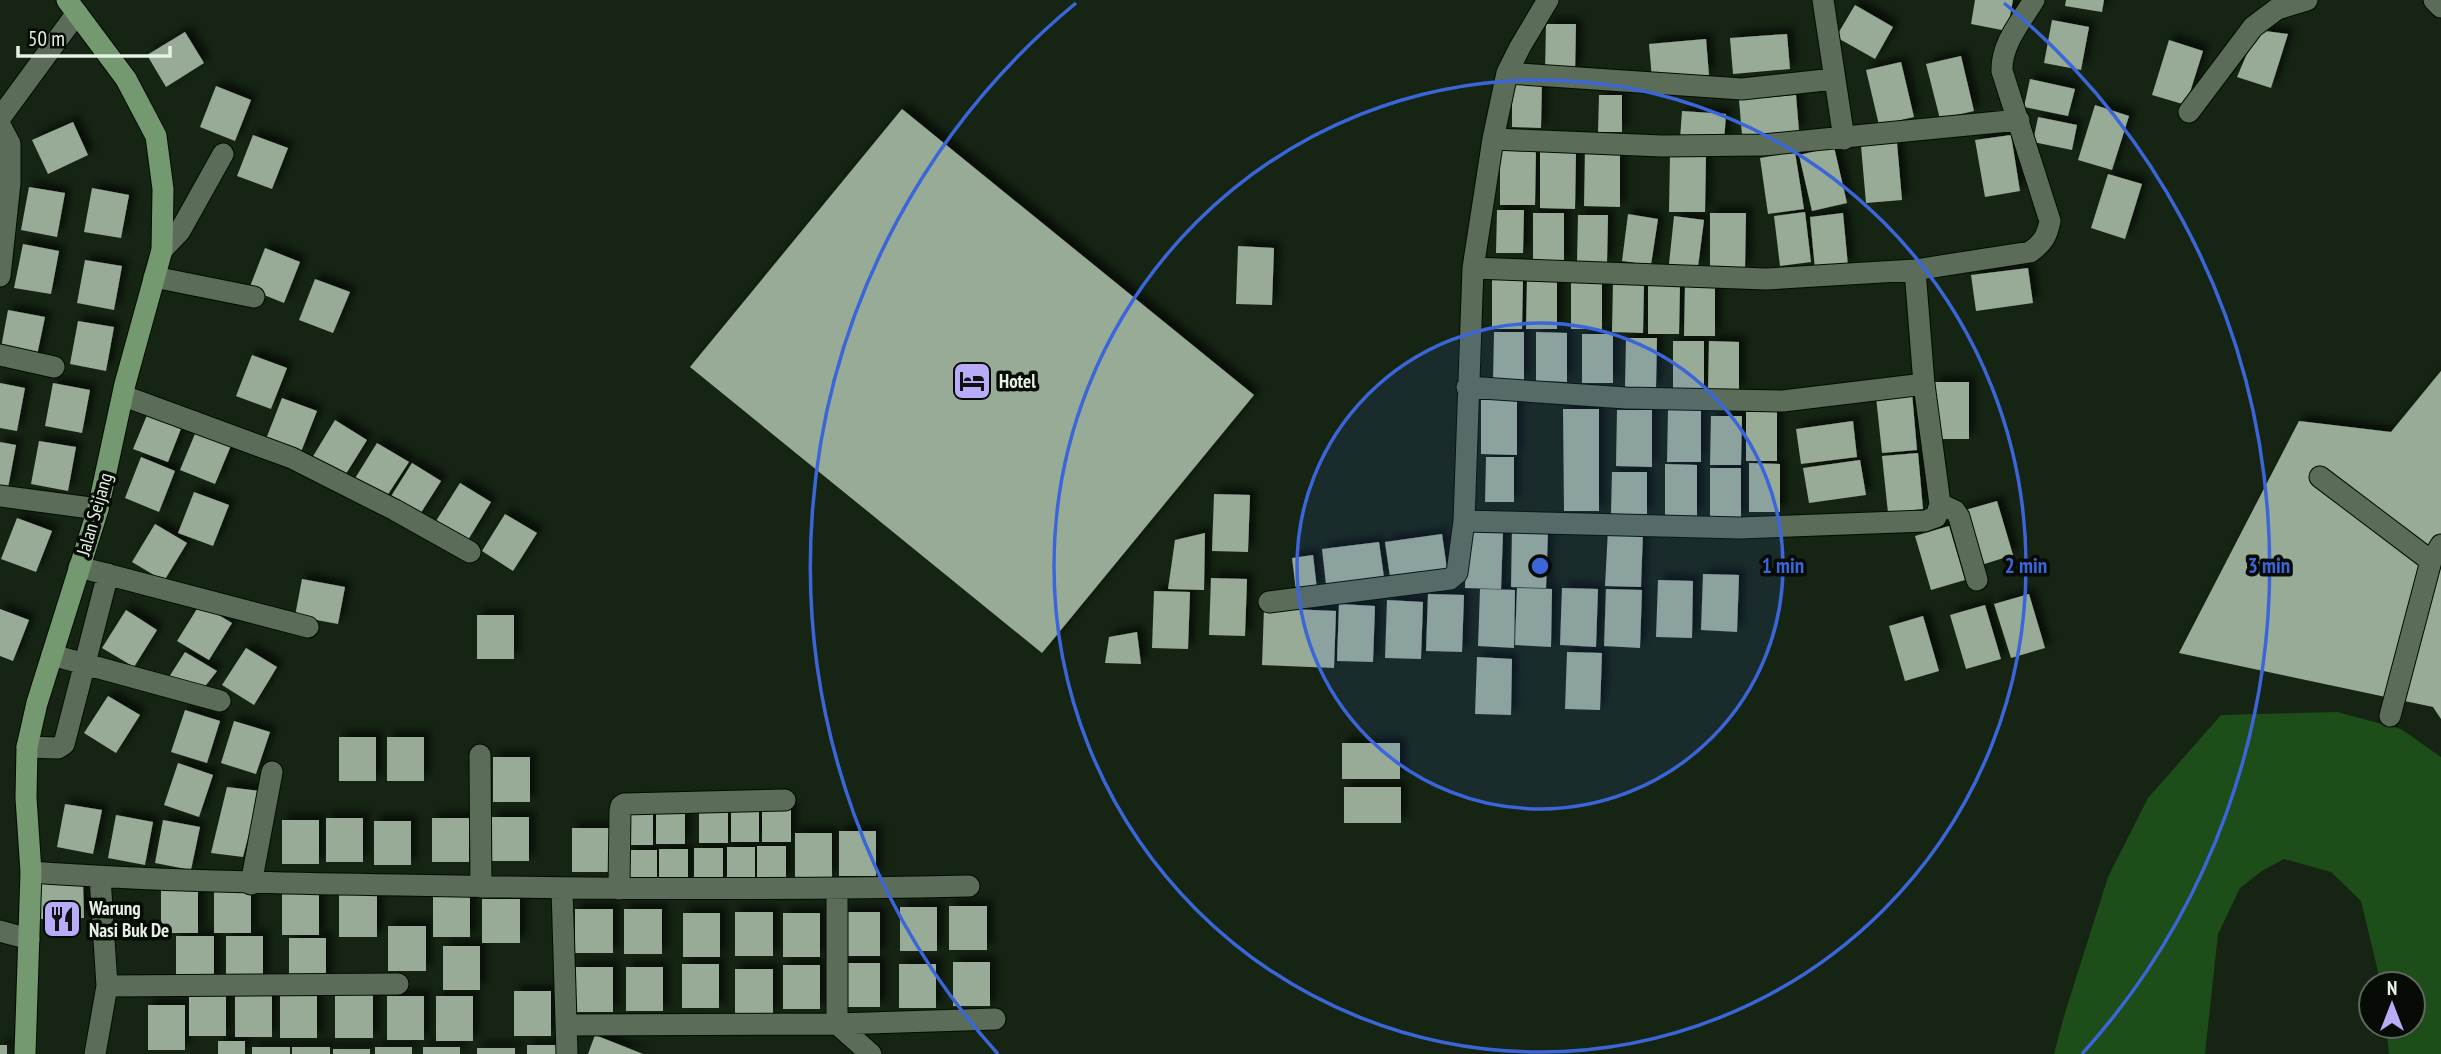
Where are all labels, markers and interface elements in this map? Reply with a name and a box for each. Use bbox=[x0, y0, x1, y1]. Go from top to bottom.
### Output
scale bar bbox=[18, 14, 170, 58]
text: 50 m bbox=[28, 25, 65, 52]
hotel icon: Hotel bbox=[951, 360, 993, 402]
place label: Hotel bbox=[999, 369, 1036, 393]
street label: Jalan Seijang bbox=[70, 470, 117, 559]
text: 1 min bbox=[1762, 552, 1804, 579]
text: 2 min bbox=[2005, 552, 2047, 579]
text: 3 min bbox=[2248, 552, 2290, 579]
centre of rings bbox=[1528, 554, 1552, 578]
place label: Warung Nasi Buk De bbox=[88, 896, 169, 942]
restaurant icon: Warung Nasi Buk De bbox=[41, 898, 83, 940]
north arrow bbox=[2357, 970, 2427, 1040]
text: N bbox=[2387, 976, 2397, 1000]

